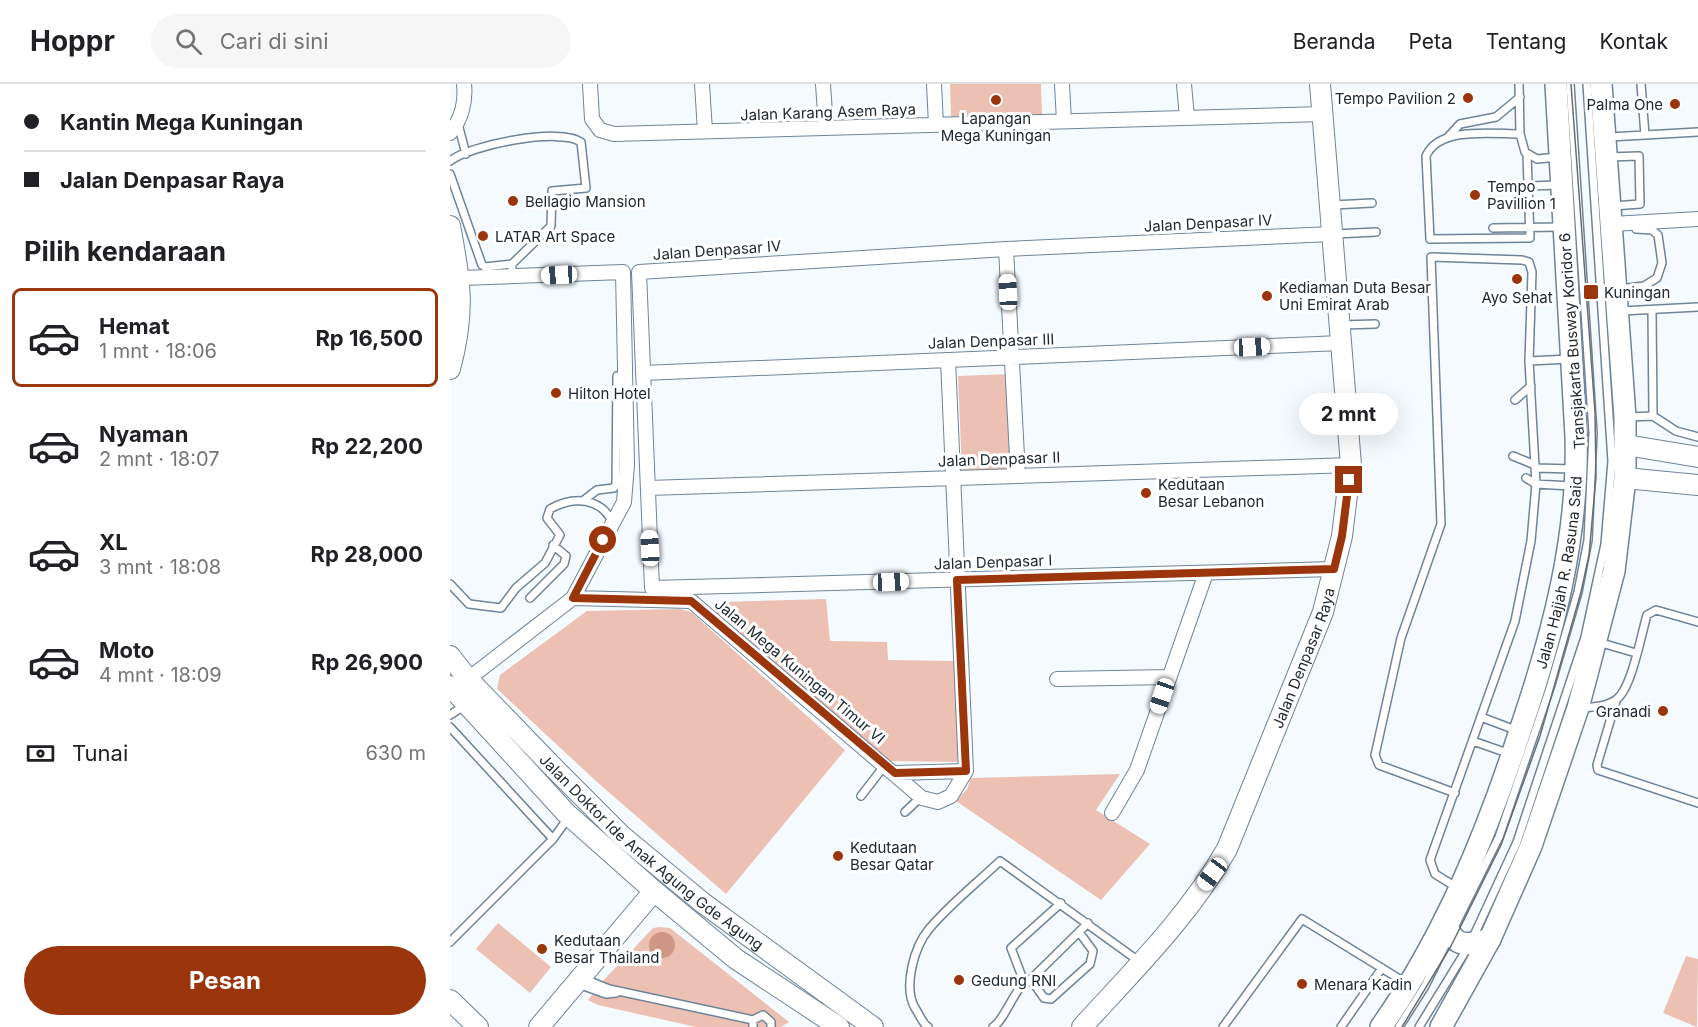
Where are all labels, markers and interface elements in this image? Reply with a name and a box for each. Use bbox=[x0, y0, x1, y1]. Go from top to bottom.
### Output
search box bbox=[151, 14, 571, 68]
text: Hoppr bbox=[30, 24, 115, 58]
icon: search bbox=[172, 25, 205, 58]
text: Cari di sini bbox=[220, 28, 329, 54]
text: Beranda bbox=[1293, 29, 1375, 54]
text: Peta bbox=[1408, 29, 1453, 54]
text: Tentang bbox=[1486, 29, 1566, 54]
text: Kontak bbox=[1599, 29, 1668, 54]
place label: Tempo Pavilion 2 bbox=[1335, 89, 1456, 108]
marker: Tempo Pavilion 2 bbox=[1461, 91, 1475, 105]
marker: Lapangan Mega Kuningan bbox=[989, 93, 1003, 107]
place label: Palma One bbox=[1587, 95, 1663, 114]
marker: Palma One bbox=[1668, 97, 1682, 111]
street label: Jalan Karang Asem Raya bbox=[740, 99, 916, 125]
text: Kantin Mega Kuningan bbox=[60, 109, 303, 135]
place label: Lapangan Mega Kuningan bbox=[941, 109, 1051, 145]
text: Jalan Denpasar Raya bbox=[60, 167, 285, 193]
place label: Tempo Pavillion 1 bbox=[1487, 177, 1556, 213]
marker: Tempo Pavillion 1 bbox=[1468, 188, 1482, 202]
place label: Bellagio Mansion bbox=[525, 192, 646, 211]
marker: Bellagio Mansion bbox=[506, 194, 520, 208]
street label: Jalan Denpasar IV bbox=[1143, 210, 1273, 236]
place label: LATAR Art Space bbox=[495, 227, 615, 246]
marker: LATAR Art Space bbox=[476, 229, 490, 243]
street label: Transjakarta Busway Koridor 6 bbox=[1555, 232, 1589, 450]
text: Pilih kendaraan bbox=[24, 235, 226, 268]
street label: Jalan Denpasar IV bbox=[652, 236, 782, 264]
car bbox=[541, 265, 577, 285]
marker: Ayo Sehat bbox=[1510, 272, 1524, 286]
car bbox=[998, 274, 1018, 310]
place label: Kediaman Duta Besar Uni Emirat Arab bbox=[1279, 278, 1431, 314]
marker: Kuningan bbox=[1582, 283, 1600, 301]
place label: Kuningan bbox=[1604, 283, 1670, 302]
place label: Ayo Sehat bbox=[1481, 288, 1553, 307]
marker: Kediaman Duta Besar Uni Emirat Arab bbox=[1260, 289, 1274, 303]
icon: car bbox=[27, 311, 81, 365]
text: Hemat bbox=[99, 313, 169, 339]
text: Rp 16,500 bbox=[315, 325, 423, 351]
street label: Jalan Denpasar III bbox=[927, 329, 1055, 353]
car bbox=[1234, 337, 1270, 357]
text: 1 mnt · 18:06 bbox=[99, 339, 217, 363]
place label: Hilton Hotel bbox=[568, 384, 651, 403]
marker: Hilton Hotel bbox=[549, 386, 563, 400]
callout: 2 mnt bbox=[1300, 393, 1398, 435]
text: 2 mnt bbox=[1321, 402, 1376, 426]
icon: car bbox=[27, 419, 81, 473]
text: Nyaman bbox=[99, 421, 188, 447]
text: Rp 22,200 bbox=[311, 433, 423, 459]
text: 2 mnt · 18:07 bbox=[99, 447, 220, 471]
street label: Jalan Denpasar II bbox=[937, 447, 1061, 471]
route end bbox=[1335, 466, 1362, 493]
place label: Kedutaan Besar Lebanon bbox=[1158, 475, 1264, 511]
street label: Jalan Hajjah R. Rasuna Said bbox=[1531, 476, 1585, 671]
marker: Kedutaan Besar Lebanon bbox=[1139, 486, 1153, 500]
route start bbox=[589, 526, 616, 553]
icon: car bbox=[27, 527, 81, 581]
text: XL bbox=[99, 529, 128, 555]
car bbox=[640, 530, 660, 566]
text: Rp 28,000 bbox=[311, 541, 423, 567]
street label: Jalan Denpasar I bbox=[933, 550, 1053, 574]
text: 3 mnt · 18:08 bbox=[99, 555, 221, 579]
car bbox=[873, 572, 909, 592]
street label: Jalan Denpasar Raya bbox=[1267, 586, 1338, 731]
street label: Jalan Mega Kuningan Timur VI bbox=[711, 594, 889, 748]
icon: car bbox=[27, 635, 81, 689]
text: Moto bbox=[99, 637, 154, 663]
text: Rp 26,900 bbox=[311, 649, 423, 675]
text: 4 mnt · 18:09 bbox=[99, 663, 222, 687]
car bbox=[1148, 676, 1176, 716]
place label: Granadi bbox=[1596, 702, 1651, 721]
marker: Granadi bbox=[1656, 704, 1670, 718]
icon: cash bbox=[24, 737, 57, 770]
text: Tunai bbox=[72, 740, 128, 766]
text: 630 m bbox=[365, 741, 426, 765]
street label: Jalan Doktor Ide Anak Agung Gde Agung bbox=[536, 750, 768, 954]
place label: Kedutaan Besar Qatar bbox=[850, 838, 934, 874]
marker: Kedutaan Besar Qatar bbox=[831, 849, 845, 863]
car bbox=[1194, 854, 1230, 894]
place label: Kedutaan Besar Thailand bbox=[554, 931, 659, 967]
marker: Kedutaan Besar Thailand bbox=[535, 942, 549, 956]
button: Pesan bbox=[24, 946, 426, 1015]
place label: Gedung RNI bbox=[971, 971, 1056, 990]
marker: Gedung RNI bbox=[952, 973, 966, 987]
place label: Menara Kadin bbox=[1314, 975, 1412, 994]
marker: Menara Kadin bbox=[1295, 977, 1309, 991]

